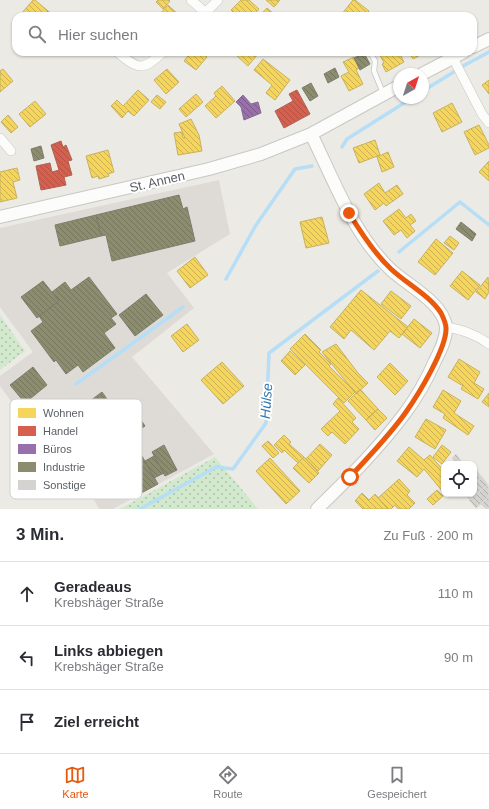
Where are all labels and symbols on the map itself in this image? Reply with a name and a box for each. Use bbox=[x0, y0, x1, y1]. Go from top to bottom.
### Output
north arrow bbox=[393, 68, 429, 104]
street label: St. Annen bbox=[128, 168, 186, 195]
route end bbox=[340, 204, 358, 222]
water label: Hülse bbox=[257, 382, 275, 419]
legend bbox=[10, 399, 142, 499]
text: Wohnen bbox=[43, 407, 84, 419]
text: Handel bbox=[43, 425, 78, 437]
text: Büros bbox=[43, 443, 72, 455]
text: Industrie bbox=[43, 461, 85, 473]
route start bbox=[341, 468, 359, 486]
text: Sonstige bbox=[43, 479, 86, 491]

